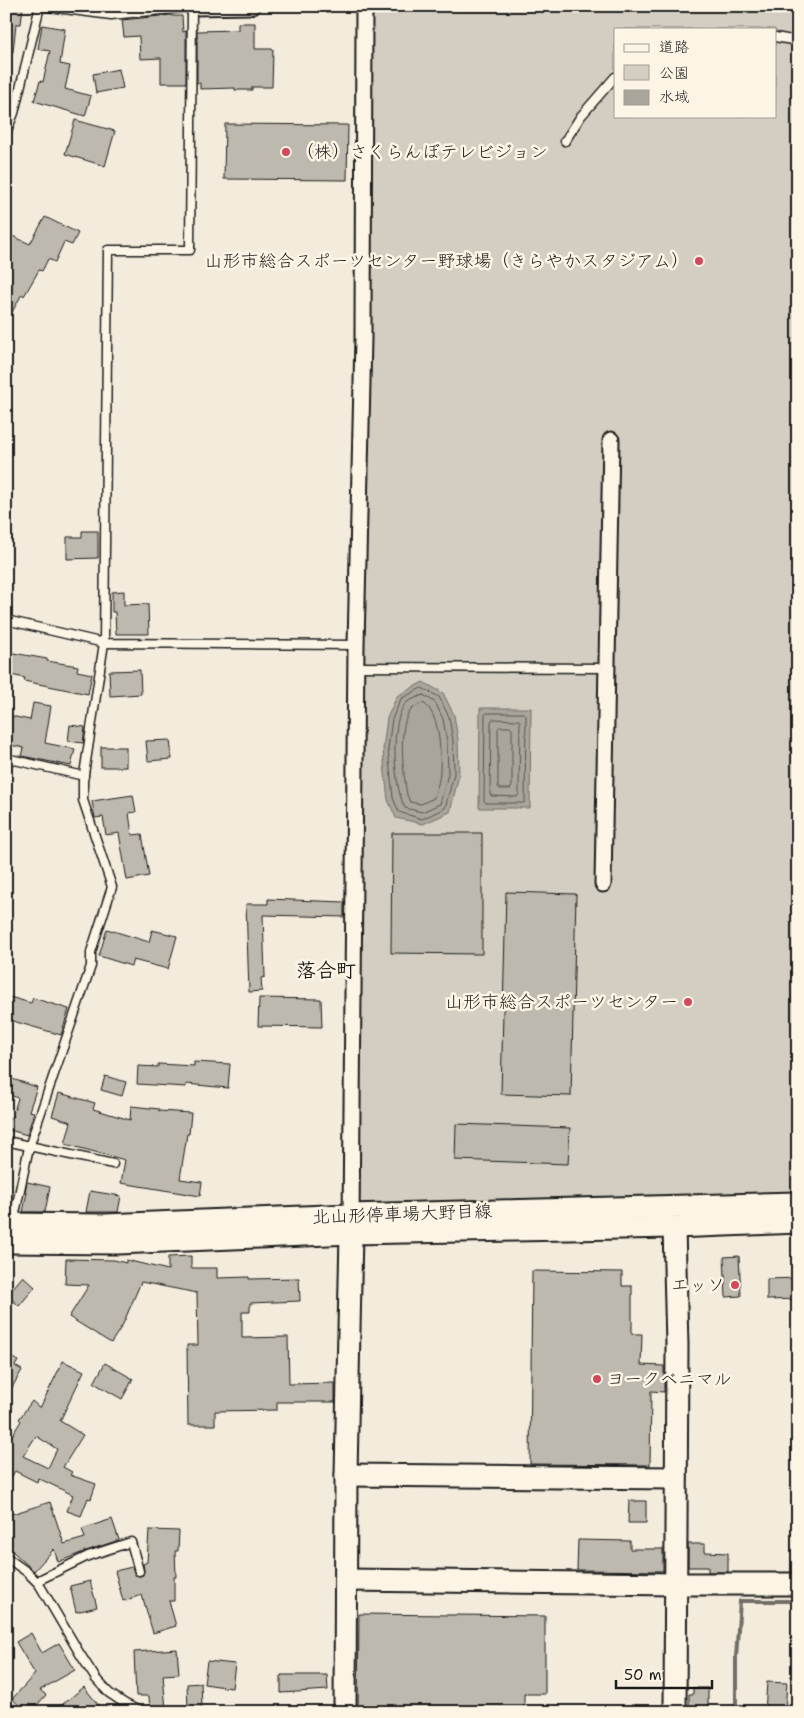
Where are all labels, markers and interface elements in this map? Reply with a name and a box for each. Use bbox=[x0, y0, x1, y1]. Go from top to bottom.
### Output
legend bbox=[614, 28, 776, 118]
text: 道路 bbox=[659, 37, 689, 57]
text: 公園 bbox=[659, 63, 689, 83]
text: 水域 bbox=[659, 87, 689, 107]
place label: （株）さくらんぼテレビジョン bbox=[296, 140, 548, 164]
marker: （株）さくらんぼテレビジョン bbox=[280, 146, 292, 158]
place label: 山形市総合スポーツセンター野球場（きらやかスタジアム） bbox=[204, 249, 689, 273]
marker: 山形市総合スポーツセンター野球場（きらやかスタジアム） bbox=[693, 255, 705, 267]
district label: 落合町 bbox=[296, 957, 356, 983]
place label: 山形市総合スポーツセンター bbox=[445, 990, 678, 1014]
marker: 山形市総合スポーツセンター bbox=[682, 996, 694, 1008]
street label: 北山形停車場大野目線 bbox=[312, 1199, 492, 1229]
place label: エッソ bbox=[671, 1273, 725, 1297]
marker: エッソ bbox=[729, 1279, 741, 1291]
place label: ヨークベニマル bbox=[607, 1367, 732, 1391]
marker: ヨークベニマル bbox=[591, 1373, 603, 1385]
scale bar bbox=[616, 1658, 713, 1690]
text: 50 m bbox=[624, 1665, 662, 1685]

